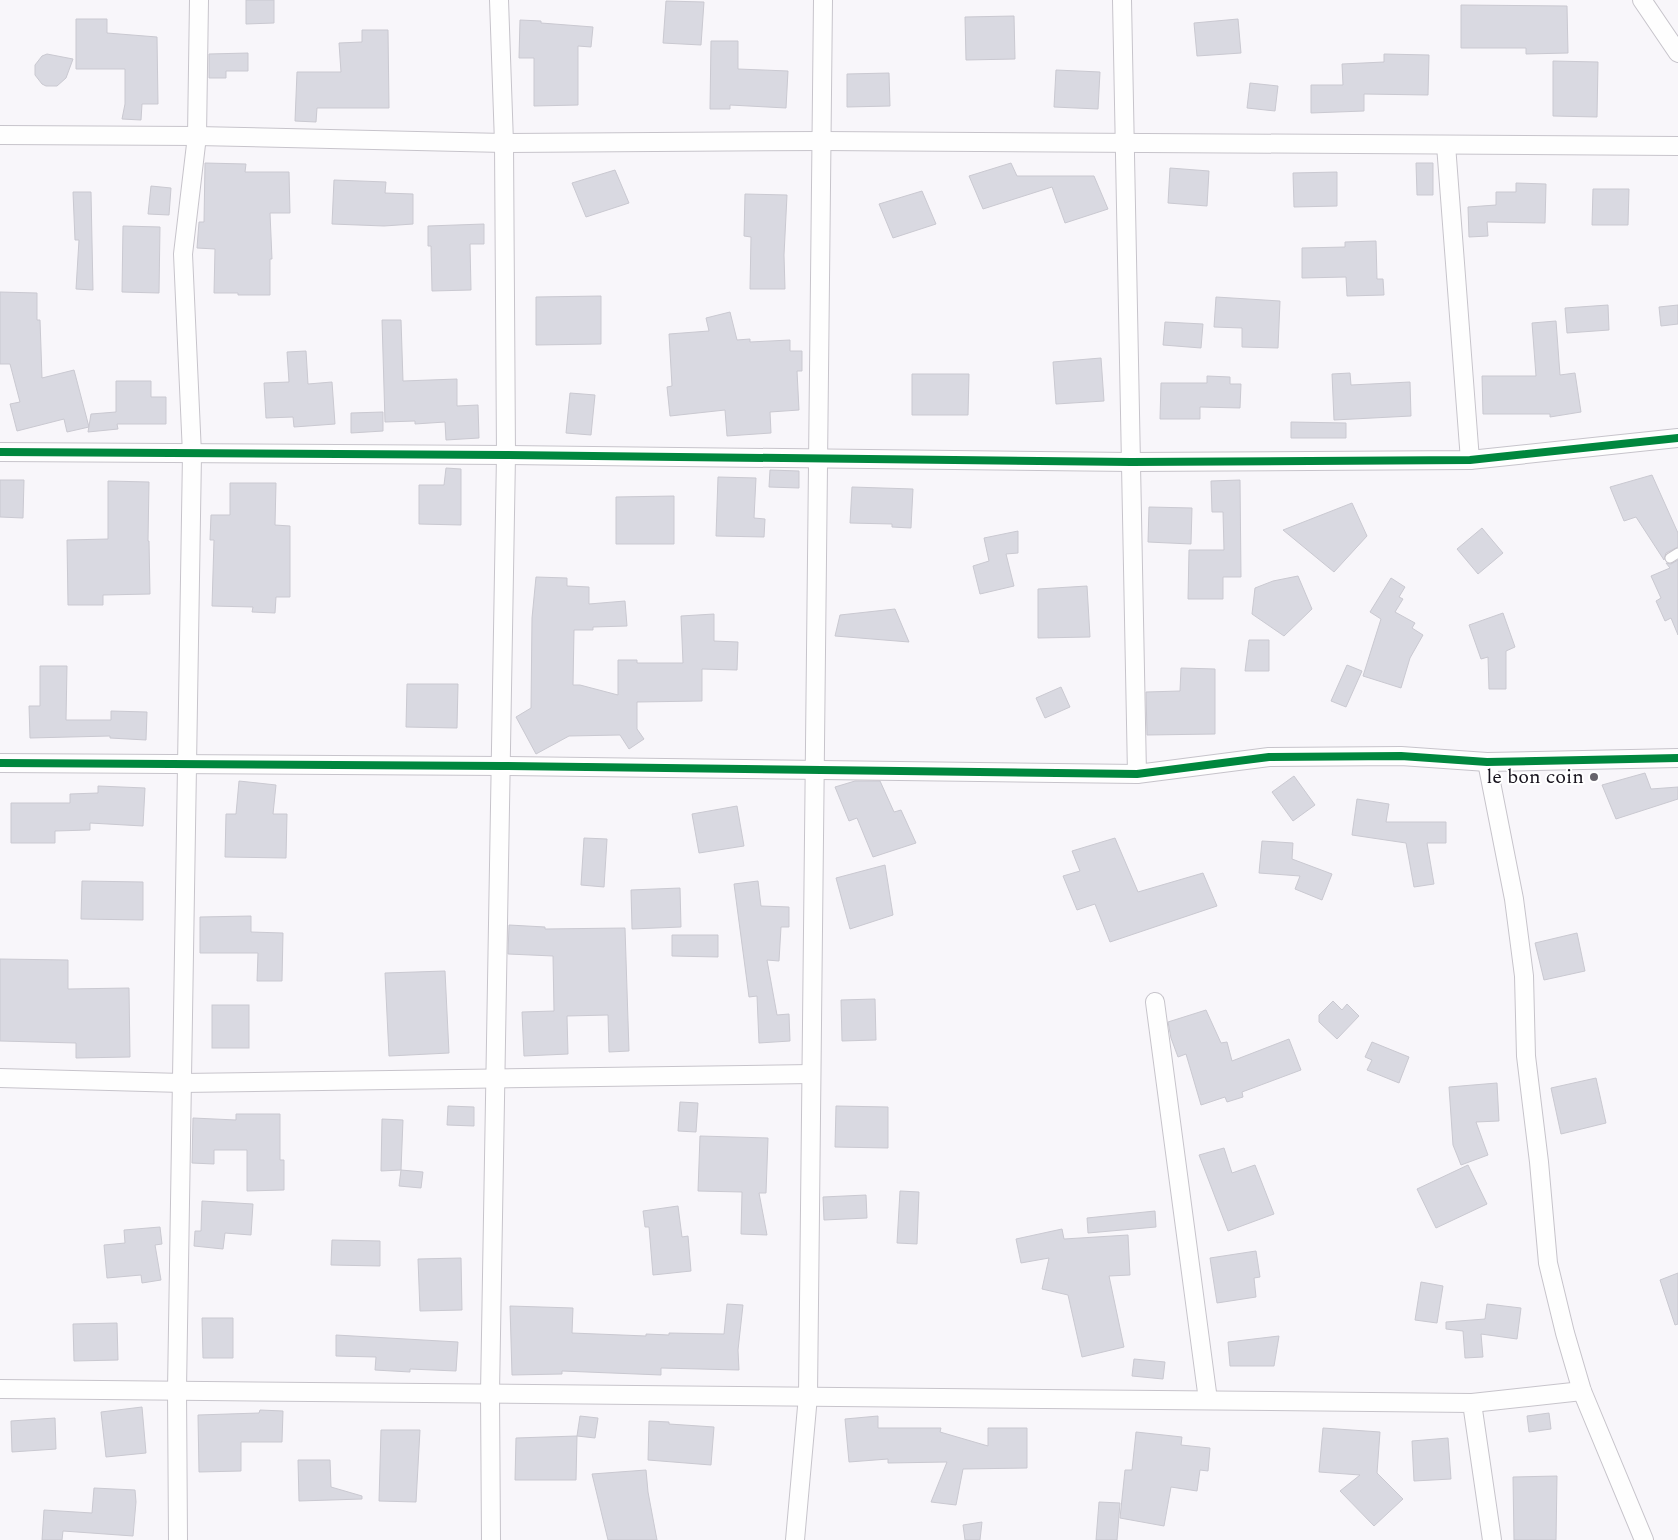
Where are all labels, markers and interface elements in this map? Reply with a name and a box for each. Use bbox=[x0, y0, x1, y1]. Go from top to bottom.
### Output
place label: le bon coin bbox=[1486, 762, 1584, 792]
marker: le bon coin bbox=[1588, 771, 1600, 783]

